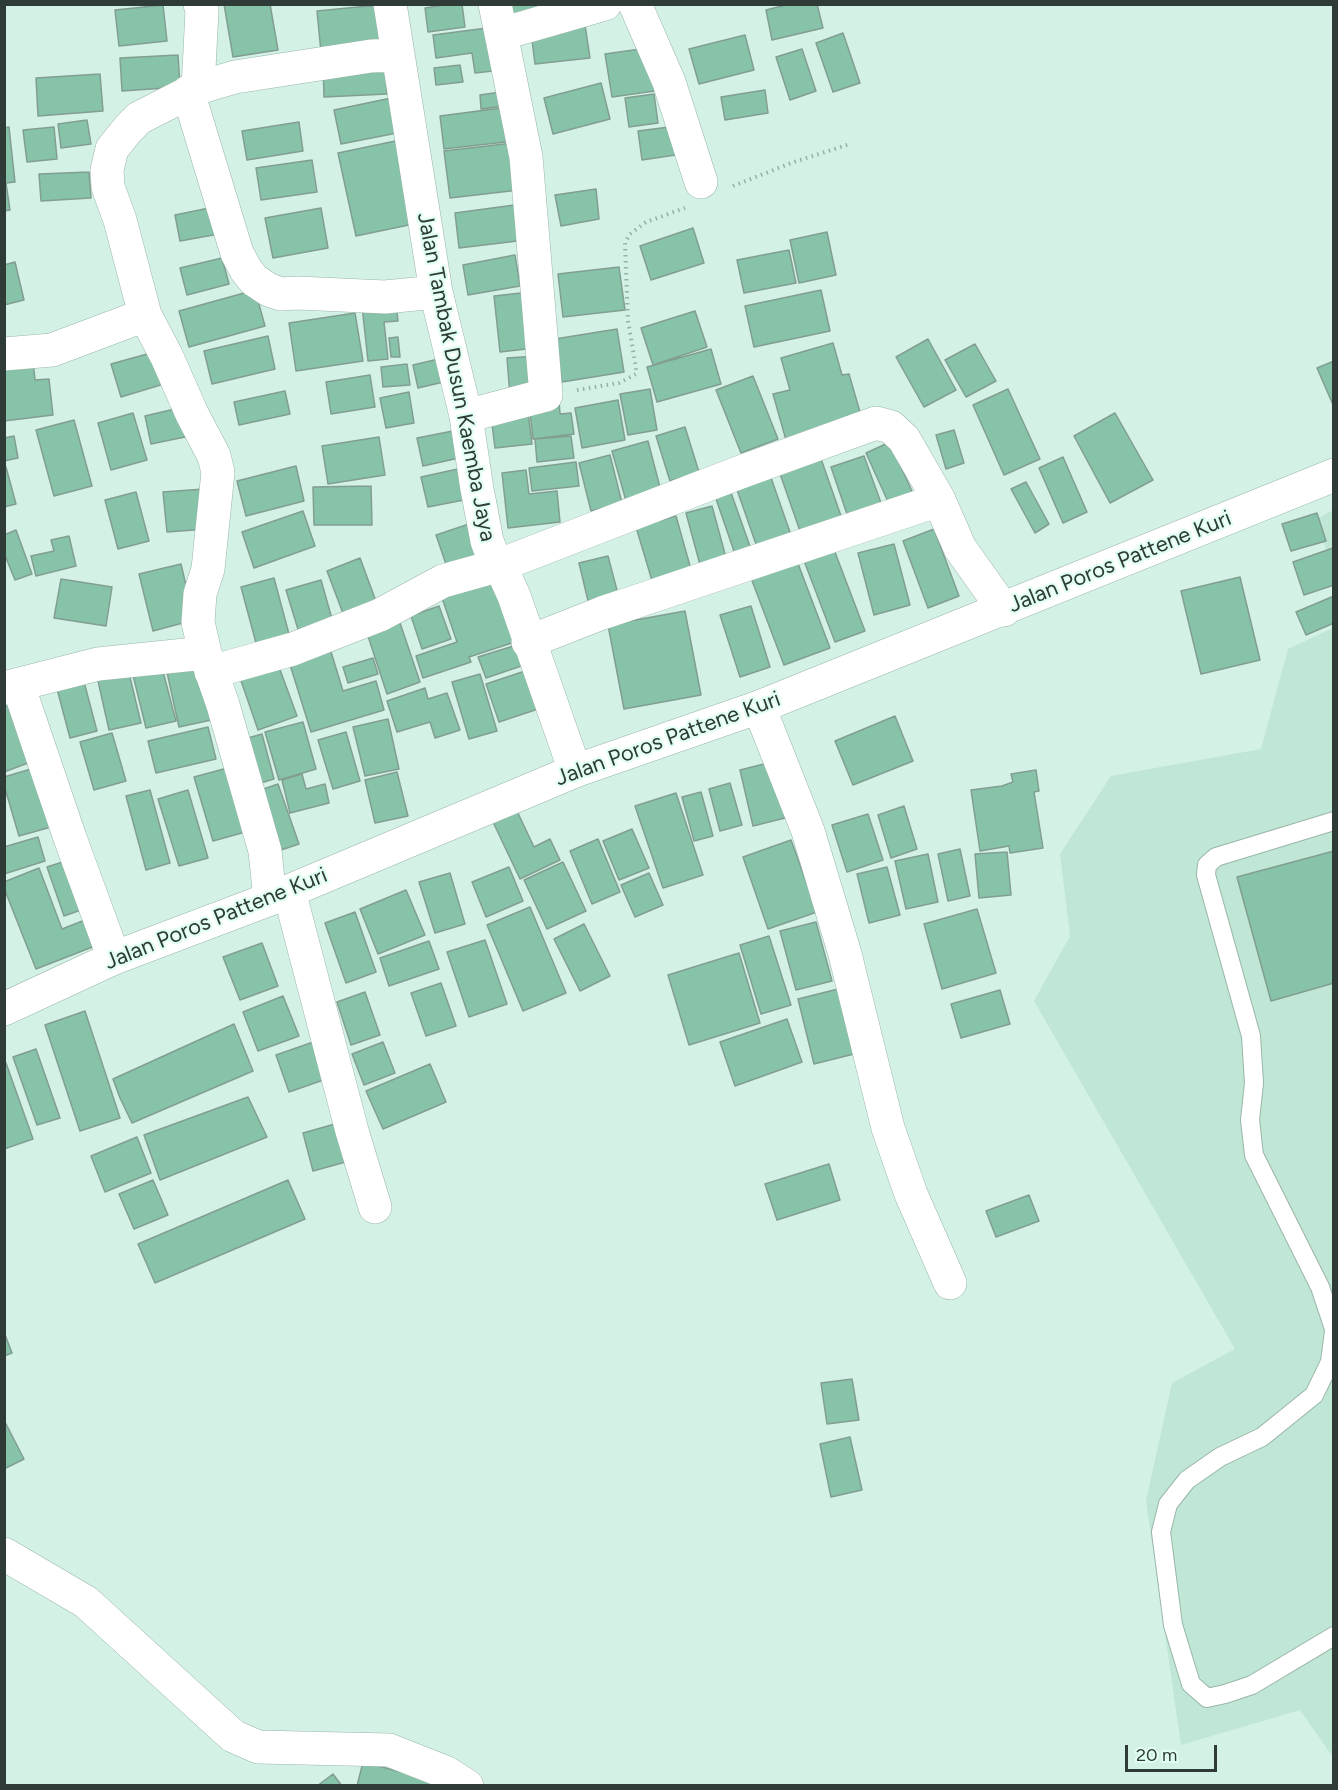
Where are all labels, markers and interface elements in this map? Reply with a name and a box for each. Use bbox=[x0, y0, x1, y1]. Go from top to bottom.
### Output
street label: Jalan Tambak Dusun Kaemba Jaya bbox=[411, 210, 501, 544]
street label: Jalan Poros Pattene Kuri bbox=[1005, 505, 1235, 619]
street label: Jalan Poros Pattene Kuri bbox=[552, 686, 784, 792]
street label: Jalan Poros Pattene Kuri bbox=[101, 862, 331, 976]
scale bar bbox=[1128, 1733, 1220, 1771]
text: 20 m bbox=[1136, 1744, 1177, 1766]

